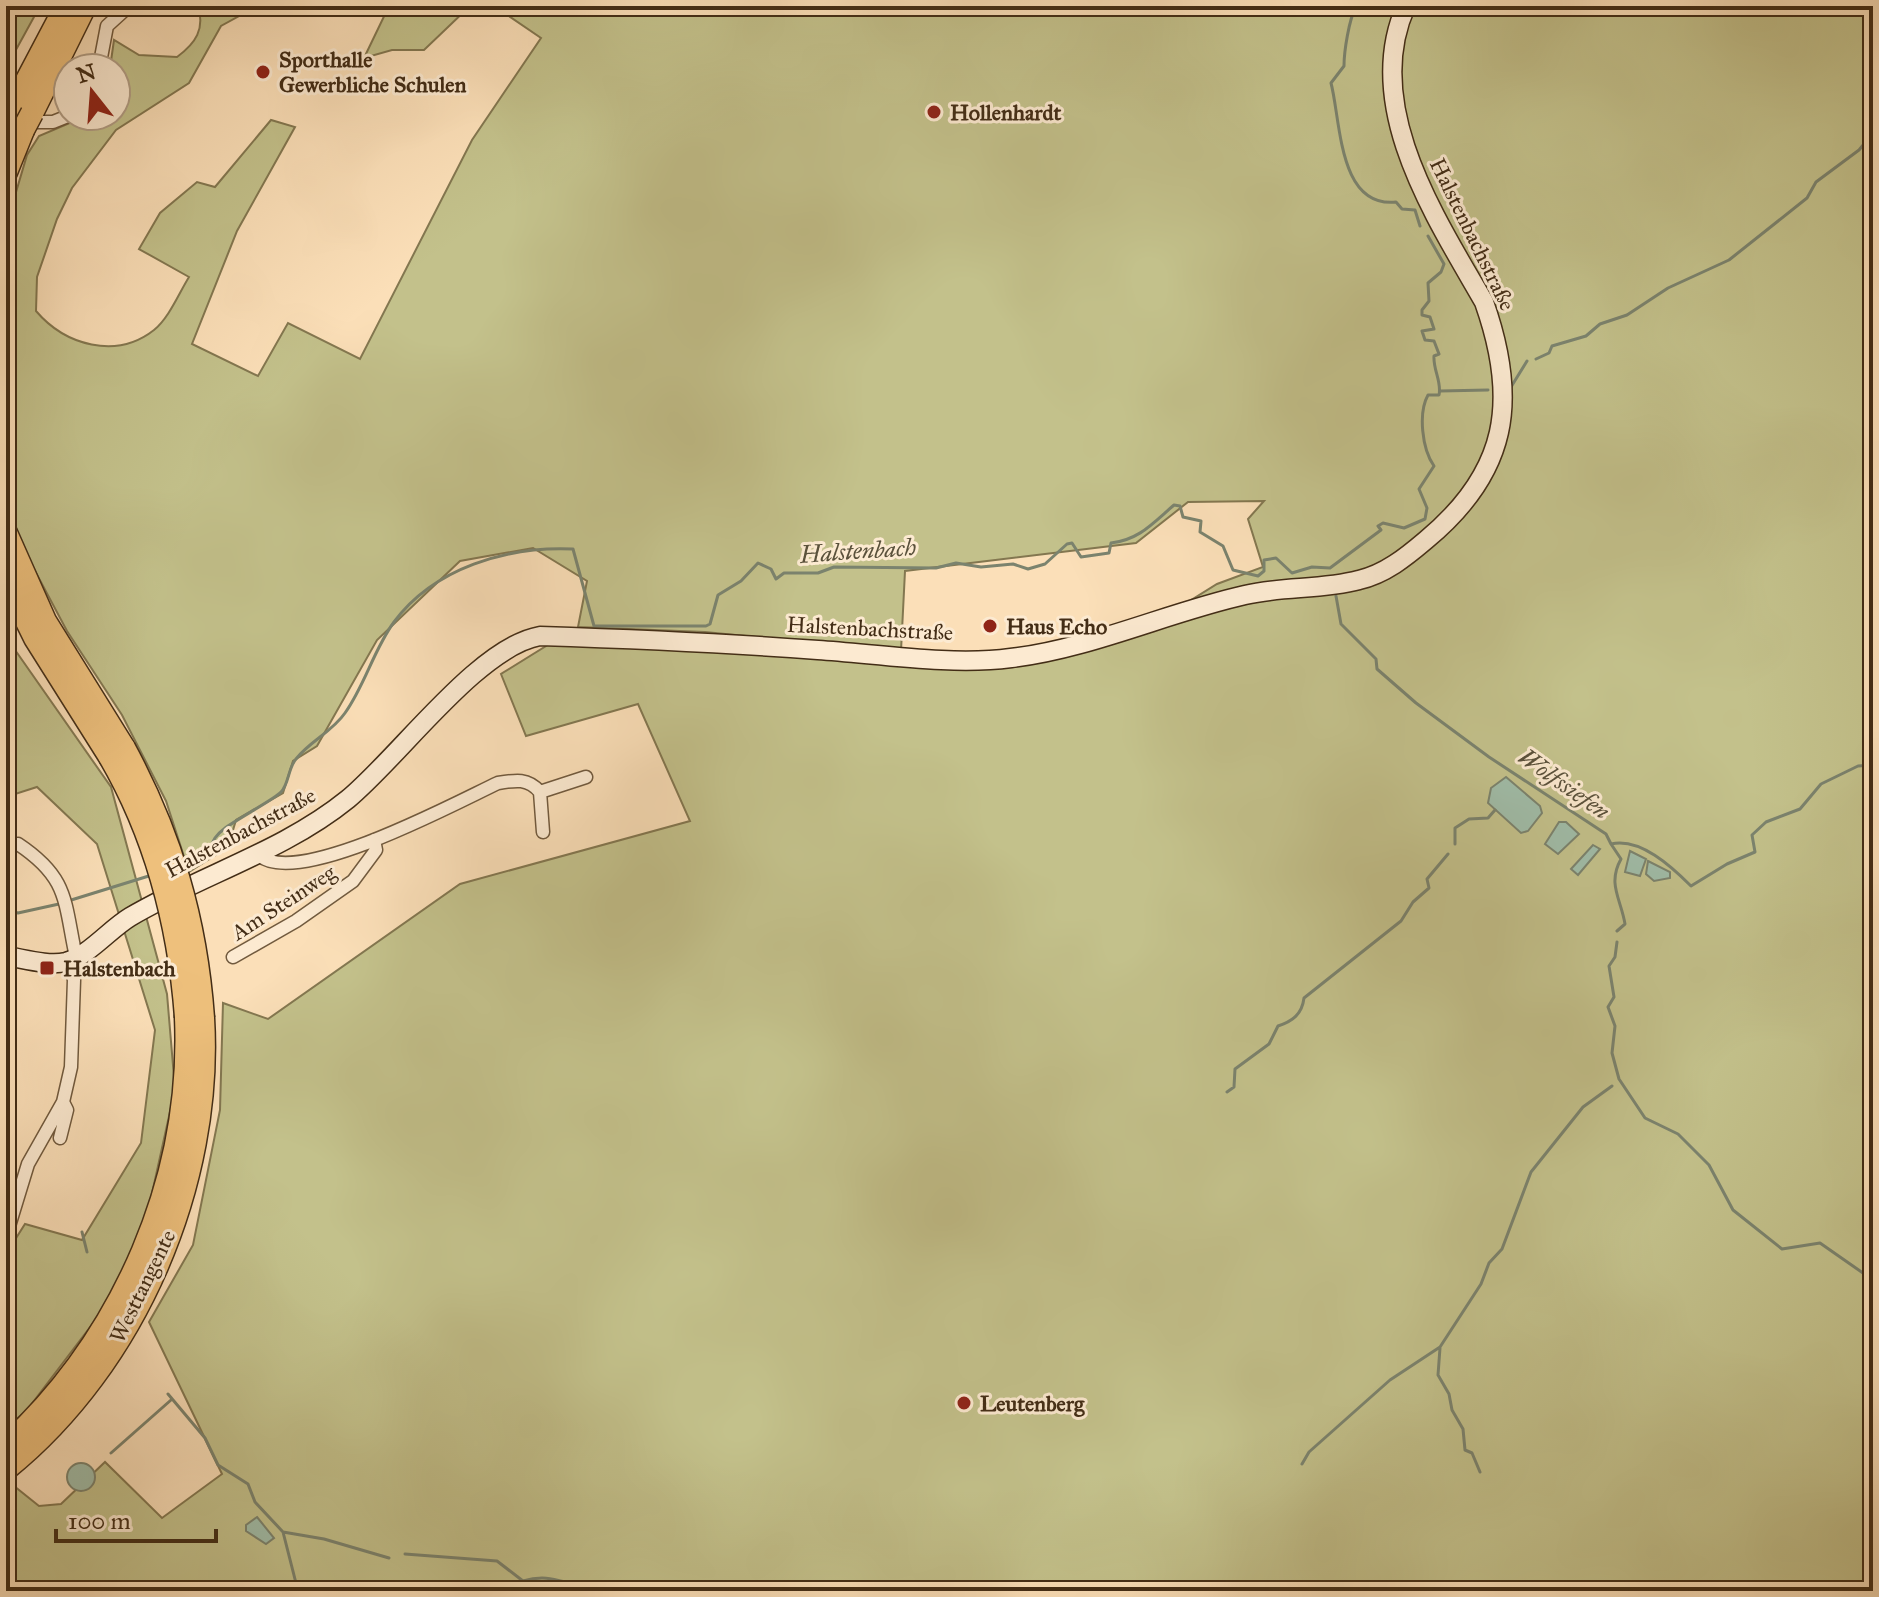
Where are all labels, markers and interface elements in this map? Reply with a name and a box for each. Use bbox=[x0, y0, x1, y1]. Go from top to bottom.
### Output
place label: Sporthalle Gewerbliche Schulen bbox=[279, 46, 467, 98]
north arrow bbox=[52, 52, 132, 132]
text: N bbox=[73, 58, 99, 89]
marker: Sporthalle Gewerbliche Schulen bbox=[254, 63, 272, 81]
place label: Hollenhardt bbox=[950, 99, 1061, 126]
marker: Hollenhardt bbox=[925, 103, 943, 121]
street label: Halstenbachstraße bbox=[1424, 153, 1521, 315]
water label: Halstenbach bbox=[798, 532, 918, 570]
street label: Halstenbachstraße bbox=[786, 611, 954, 646]
place label: Haus Echo bbox=[1006, 613, 1107, 640]
marker: Haus Echo bbox=[981, 617, 999, 635]
water label: Wolfssiefen bbox=[1513, 742, 1616, 827]
street label: Halstenbachstraße bbox=[160, 781, 320, 883]
street label: Am Steinweg bbox=[225, 858, 341, 947]
place label: Halstenbach bbox=[63, 955, 176, 982]
marker: Halstenbach bbox=[38, 959, 56, 977]
street label: Westtangente bbox=[104, 1225, 181, 1347]
place label: Leutenberg bbox=[980, 1390, 1085, 1417]
marker: Leutenberg bbox=[955, 1394, 973, 1412]
scale bar bbox=[56, 1493, 216, 1543]
text: 100 m bbox=[68, 1506, 131, 1536]

